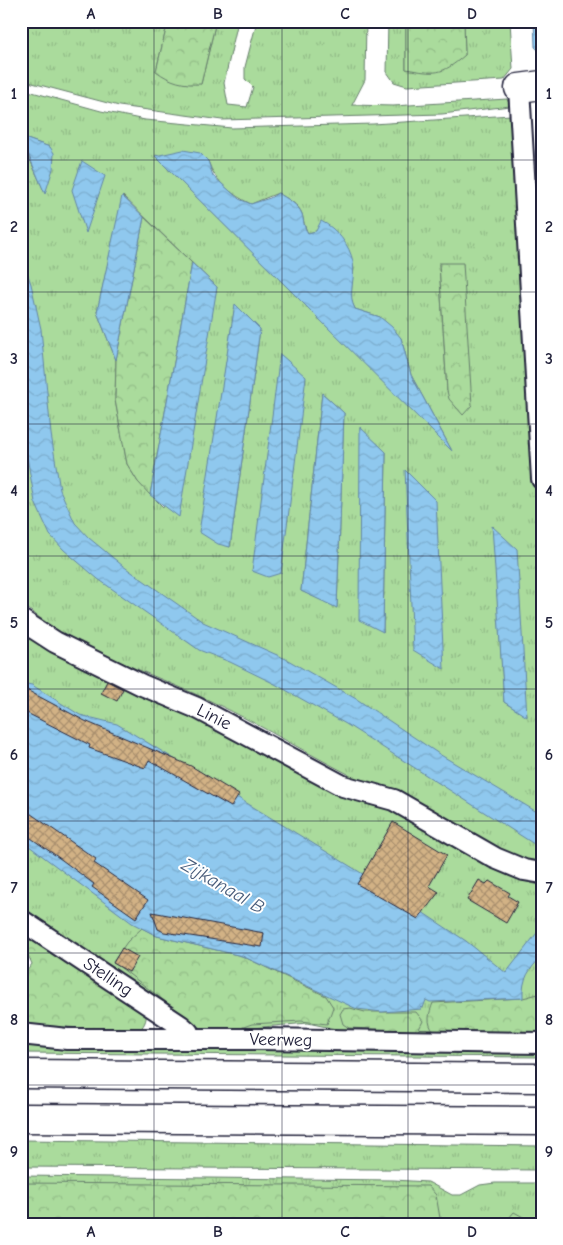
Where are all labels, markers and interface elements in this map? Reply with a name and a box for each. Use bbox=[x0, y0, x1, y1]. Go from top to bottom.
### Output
text: A bbox=[87, 5, 96, 23]
text: B bbox=[213, 5, 223, 23]
text: C bbox=[340, 5, 350, 23]
text: D bbox=[467, 5, 477, 23]
text: 1 bbox=[11, 85, 17, 103]
text: 1 bbox=[546, 85, 552, 103]
text: 2 bbox=[10, 218, 18, 236]
text: 2 bbox=[545, 218, 553, 236]
text: 3 bbox=[10, 350, 18, 368]
text: 3 bbox=[545, 350, 553, 368]
text: 4 bbox=[10, 482, 18, 500]
text: 4 bbox=[545, 482, 553, 500]
text: 5 bbox=[10, 614, 18, 632]
text: 5 bbox=[545, 614, 553, 632]
street label: Linie bbox=[193, 699, 235, 735]
text: 6 bbox=[10, 746, 18, 764]
text: 6 bbox=[545, 746, 553, 764]
water label: Zijkanaal B bbox=[177, 853, 268, 918]
text: 7 bbox=[10, 879, 18, 897]
text: 7 bbox=[545, 879, 553, 897]
street label: Stelling bbox=[79, 953, 137, 1001]
text: 8 bbox=[10, 1011, 18, 1029]
text: 8 bbox=[545, 1011, 553, 1029]
street label: Veerweg bbox=[249, 1029, 313, 1051]
text: 9 bbox=[10, 1143, 18, 1161]
text: 9 bbox=[545, 1143, 553, 1161]
text: A bbox=[87, 1223, 96, 1241]
text: B bbox=[213, 1223, 223, 1241]
text: C bbox=[340, 1223, 350, 1241]
text: D bbox=[467, 1223, 477, 1241]

